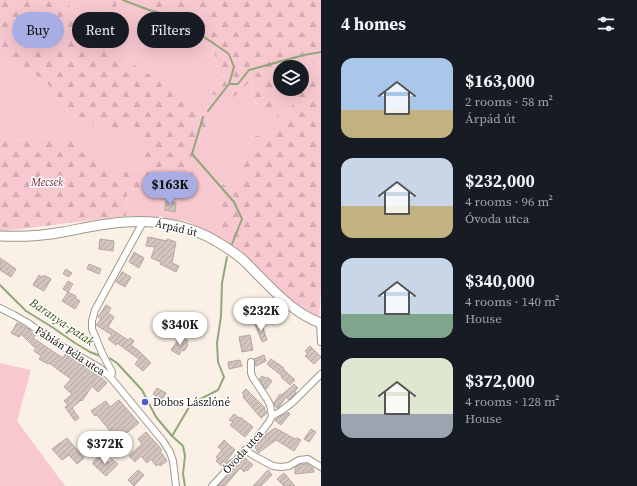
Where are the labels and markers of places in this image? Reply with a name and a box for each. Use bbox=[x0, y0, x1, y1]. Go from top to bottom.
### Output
pin: $163K bbox=[142, 172, 198, 206]
pin: $232K bbox=[233, 298, 289, 332]
pin: $340K bbox=[152, 312, 208, 346]
place label: Dobos Lászlóné bbox=[153, 395, 230, 410]
marker: Dobos Lászlóné bbox=[140, 397, 150, 407]
pin: $372K bbox=[77, 431, 133, 465]

